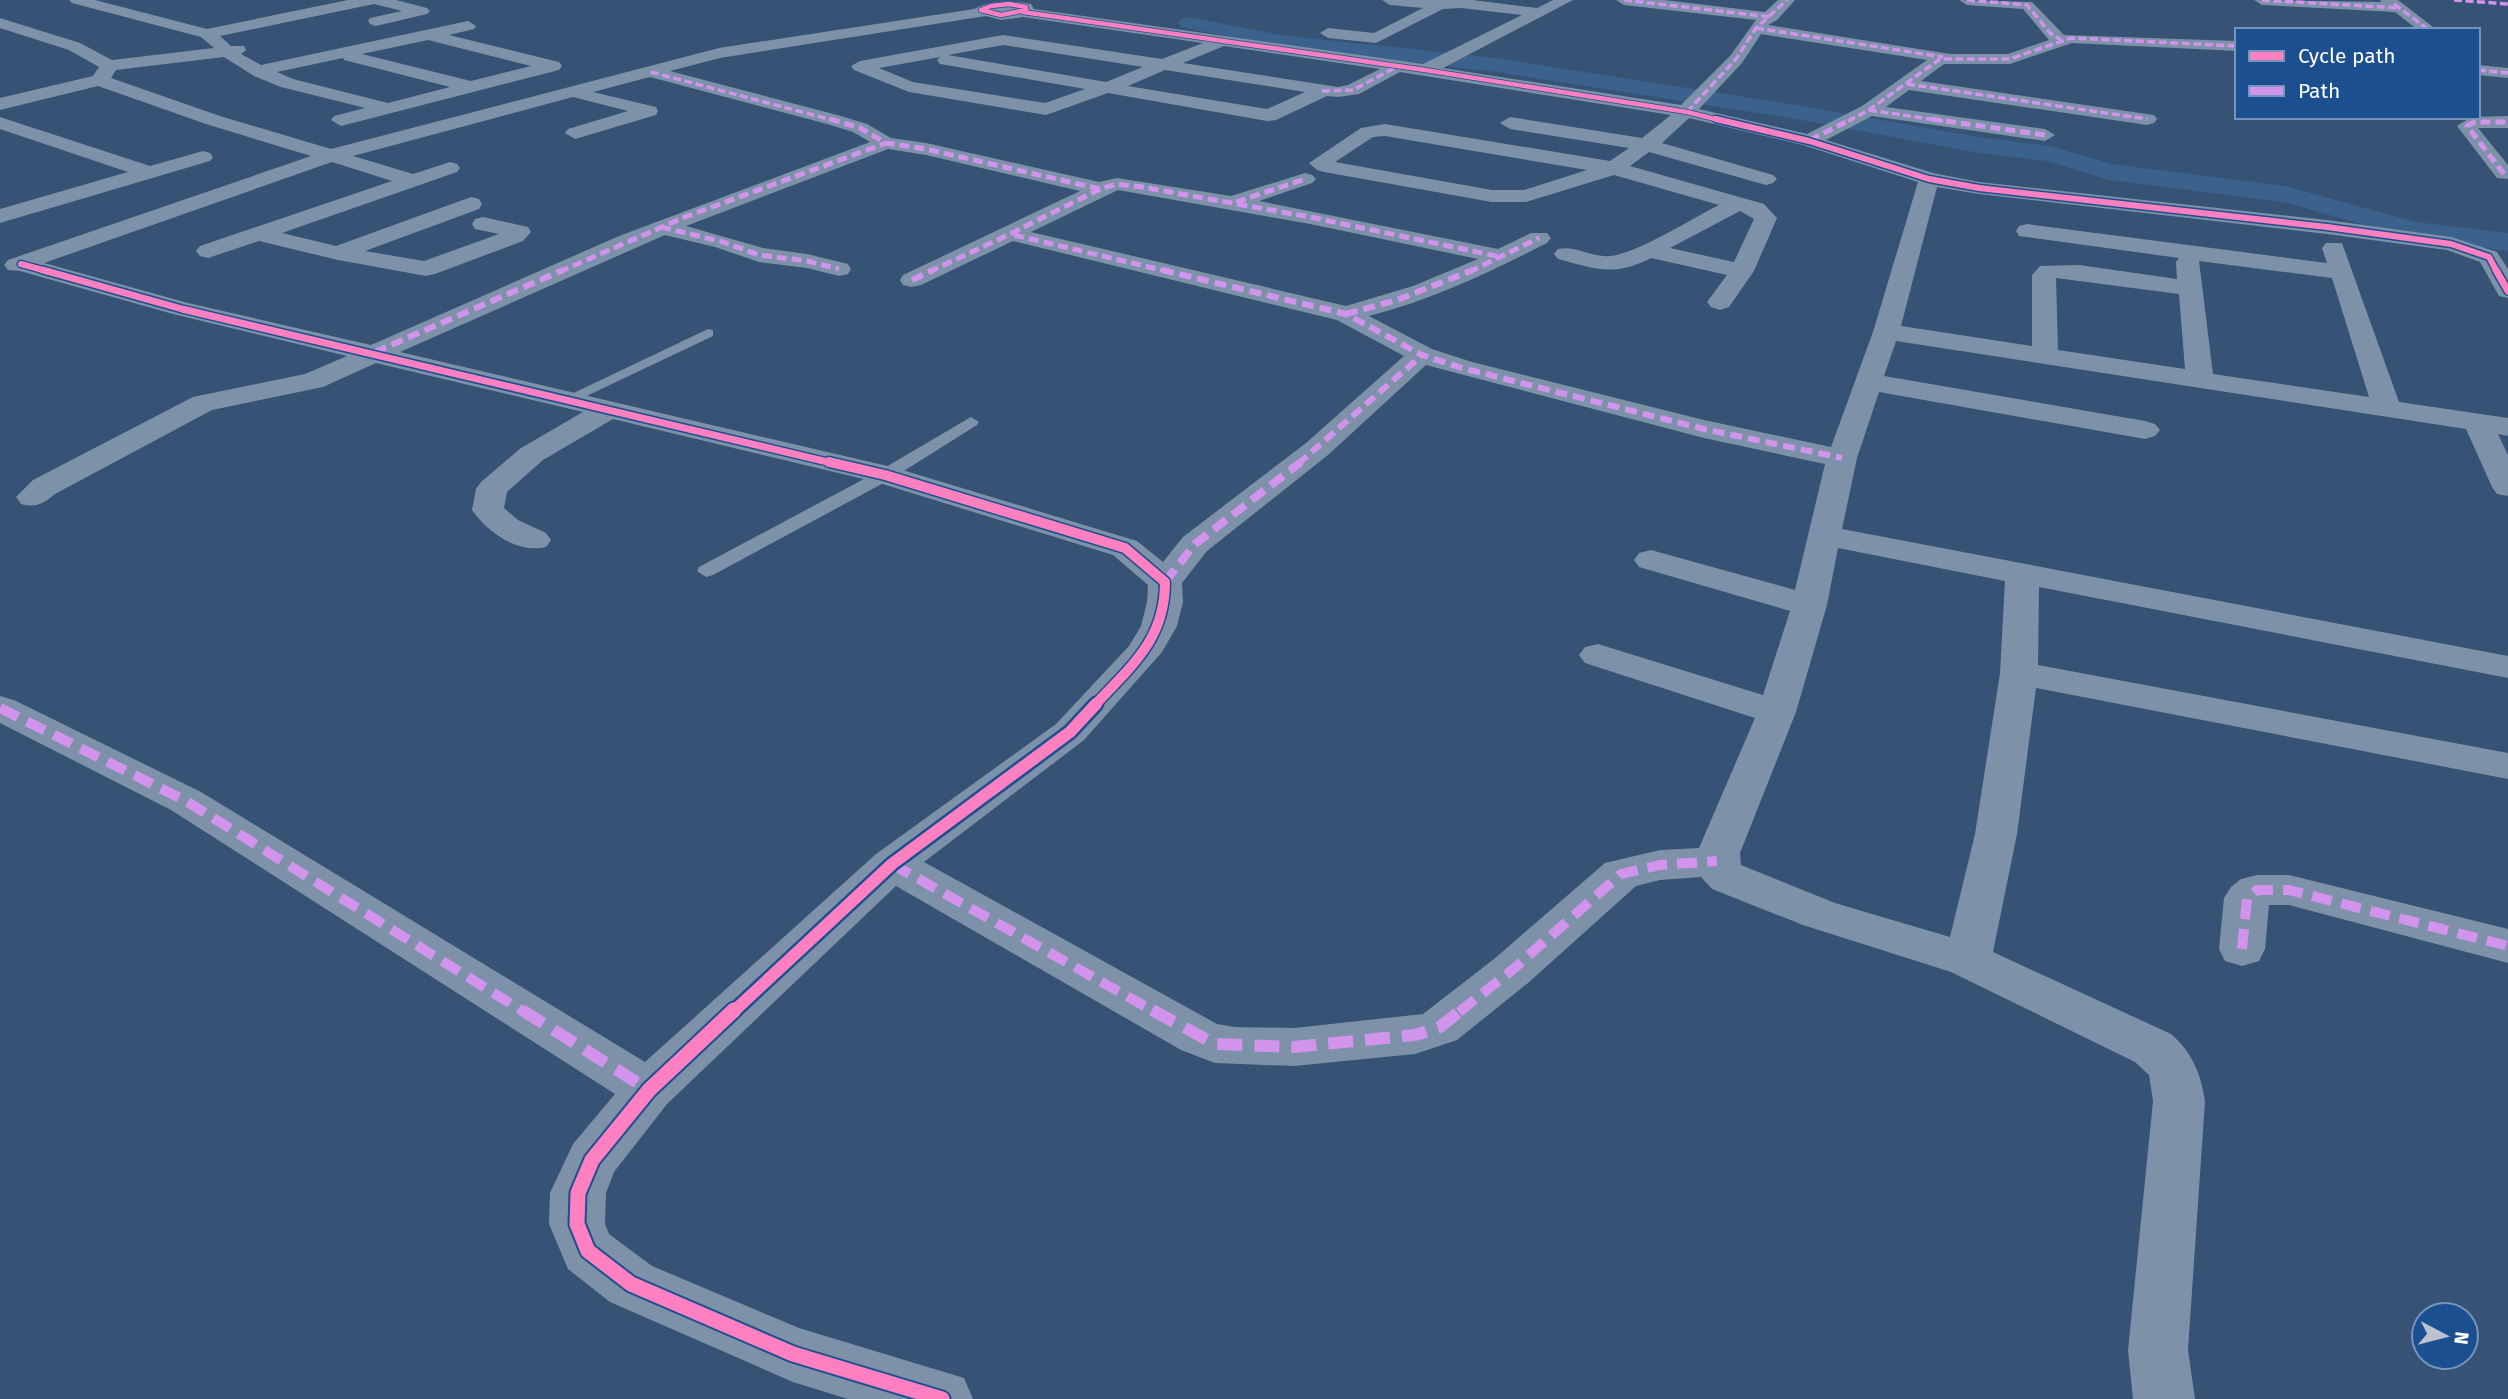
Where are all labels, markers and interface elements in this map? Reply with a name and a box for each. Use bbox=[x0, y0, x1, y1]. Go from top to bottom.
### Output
legend bbox=[2235, 28, 2480, 119]
text: Cycle path bbox=[2298, 43, 2396, 69]
text: Path bbox=[2298, 78, 2340, 104]
north arrow bbox=[2410, 1301, 2480, 1371]
text: N bbox=[2449, 1330, 2474, 1346]

